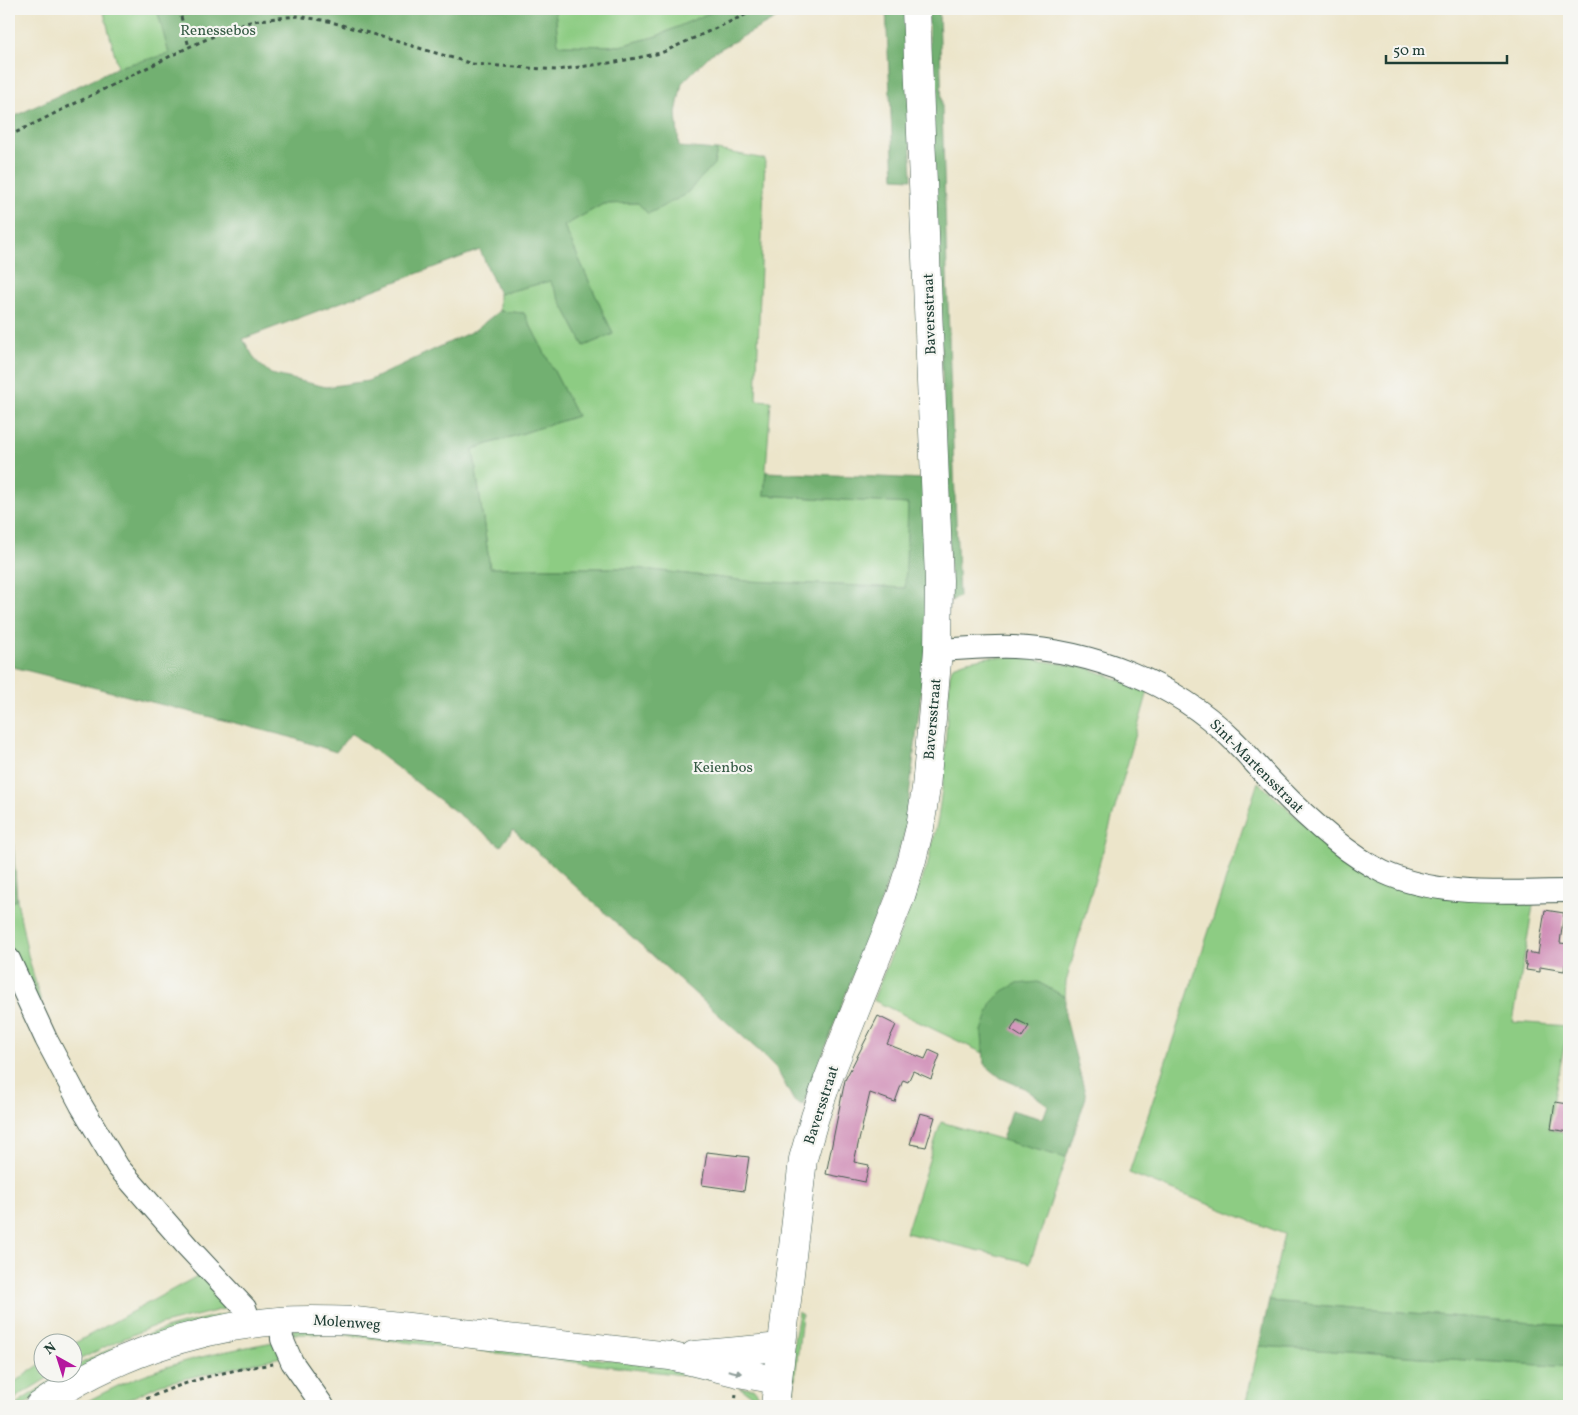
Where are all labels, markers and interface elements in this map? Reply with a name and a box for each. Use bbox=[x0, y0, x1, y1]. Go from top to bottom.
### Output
park label: Renessebos bbox=[180, 21, 256, 42]
scale bar bbox=[1386, 32, 1507, 64]
text: 50 m bbox=[1393, 41, 1425, 62]
street label: Baversstraat bbox=[919, 273, 942, 355]
street label: Baversstraat bbox=[919, 677, 948, 761]
street label: Sint-Martensstraat bbox=[1204, 715, 1308, 819]
park label: Keienbos bbox=[693, 758, 753, 779]
street label: Baversstraat bbox=[800, 1063, 845, 1148]
street label: Molenweg bbox=[312, 1311, 382, 1336]
north arrow bbox=[32, 1332, 82, 1382]
text: N bbox=[41, 1338, 61, 1360]
one-way arrow bbox=[727, 1368, 742, 1376]

